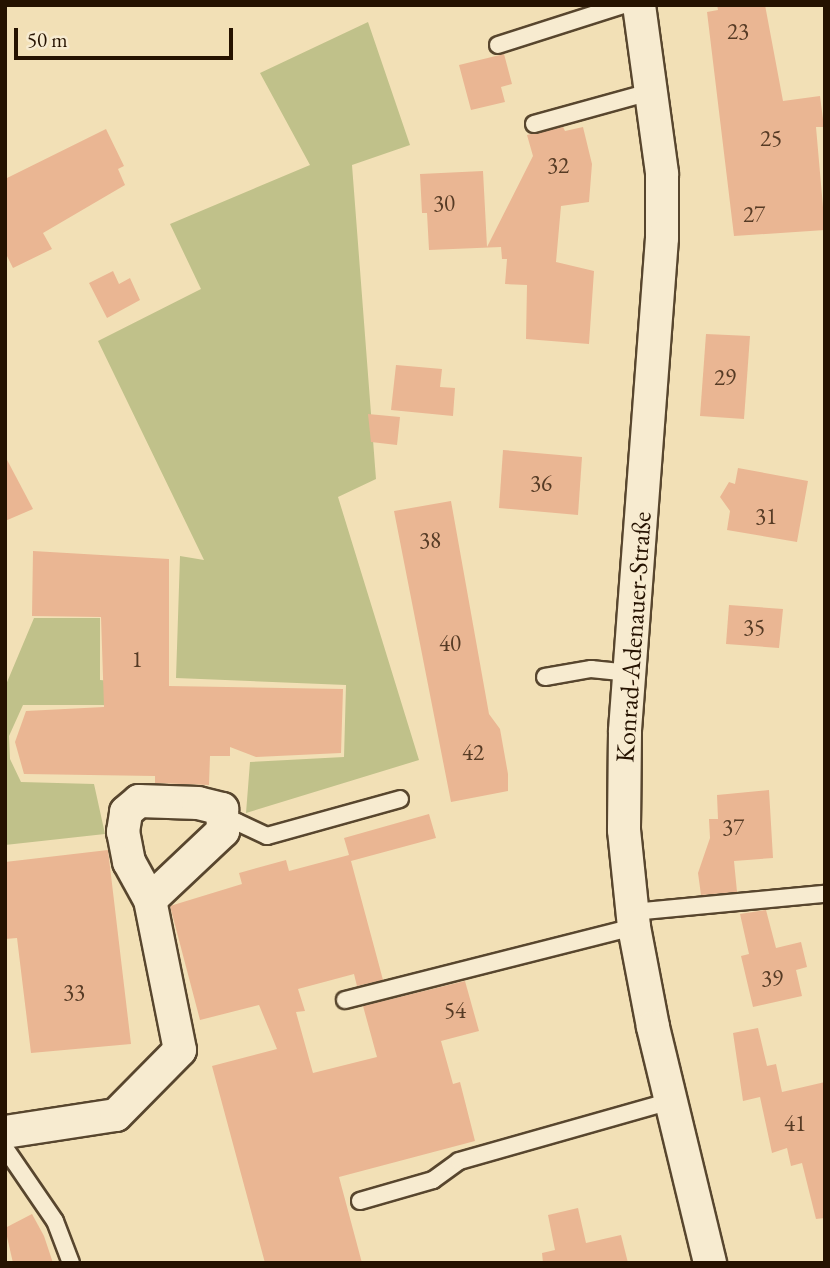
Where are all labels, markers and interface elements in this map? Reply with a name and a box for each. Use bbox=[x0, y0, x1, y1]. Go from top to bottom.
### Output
scale bar bbox=[18, 14, 236, 58]
house number: 23 bbox=[727, 17, 749, 45]
text: 50 m bbox=[27, 26, 68, 53]
house number: 25 bbox=[760, 124, 782, 152]
house number: 32 bbox=[547, 151, 569, 179]
house number: 30 bbox=[433, 189, 455, 217]
house number: 27 bbox=[743, 200, 765, 228]
house number: 29 bbox=[714, 363, 736, 391]
house number: 36 bbox=[530, 469, 552, 497]
house number: 31 bbox=[755, 502, 777, 530]
street label: Konrad-Adenauer-Straße bbox=[610, 511, 658, 763]
house number: 38 bbox=[419, 526, 441, 554]
house number: 35 bbox=[743, 613, 765, 641]
house number: 40 bbox=[439, 629, 461, 657]
house number: 1 bbox=[131, 645, 143, 673]
house number: 42 bbox=[462, 738, 484, 766]
house number: 37 bbox=[722, 813, 744, 841]
house number: 39 bbox=[761, 964, 783, 992]
house number: 33 bbox=[63, 978, 85, 1006]
house number: 54 bbox=[444, 996, 466, 1024]
house number: 41 bbox=[784, 1109, 806, 1137]

